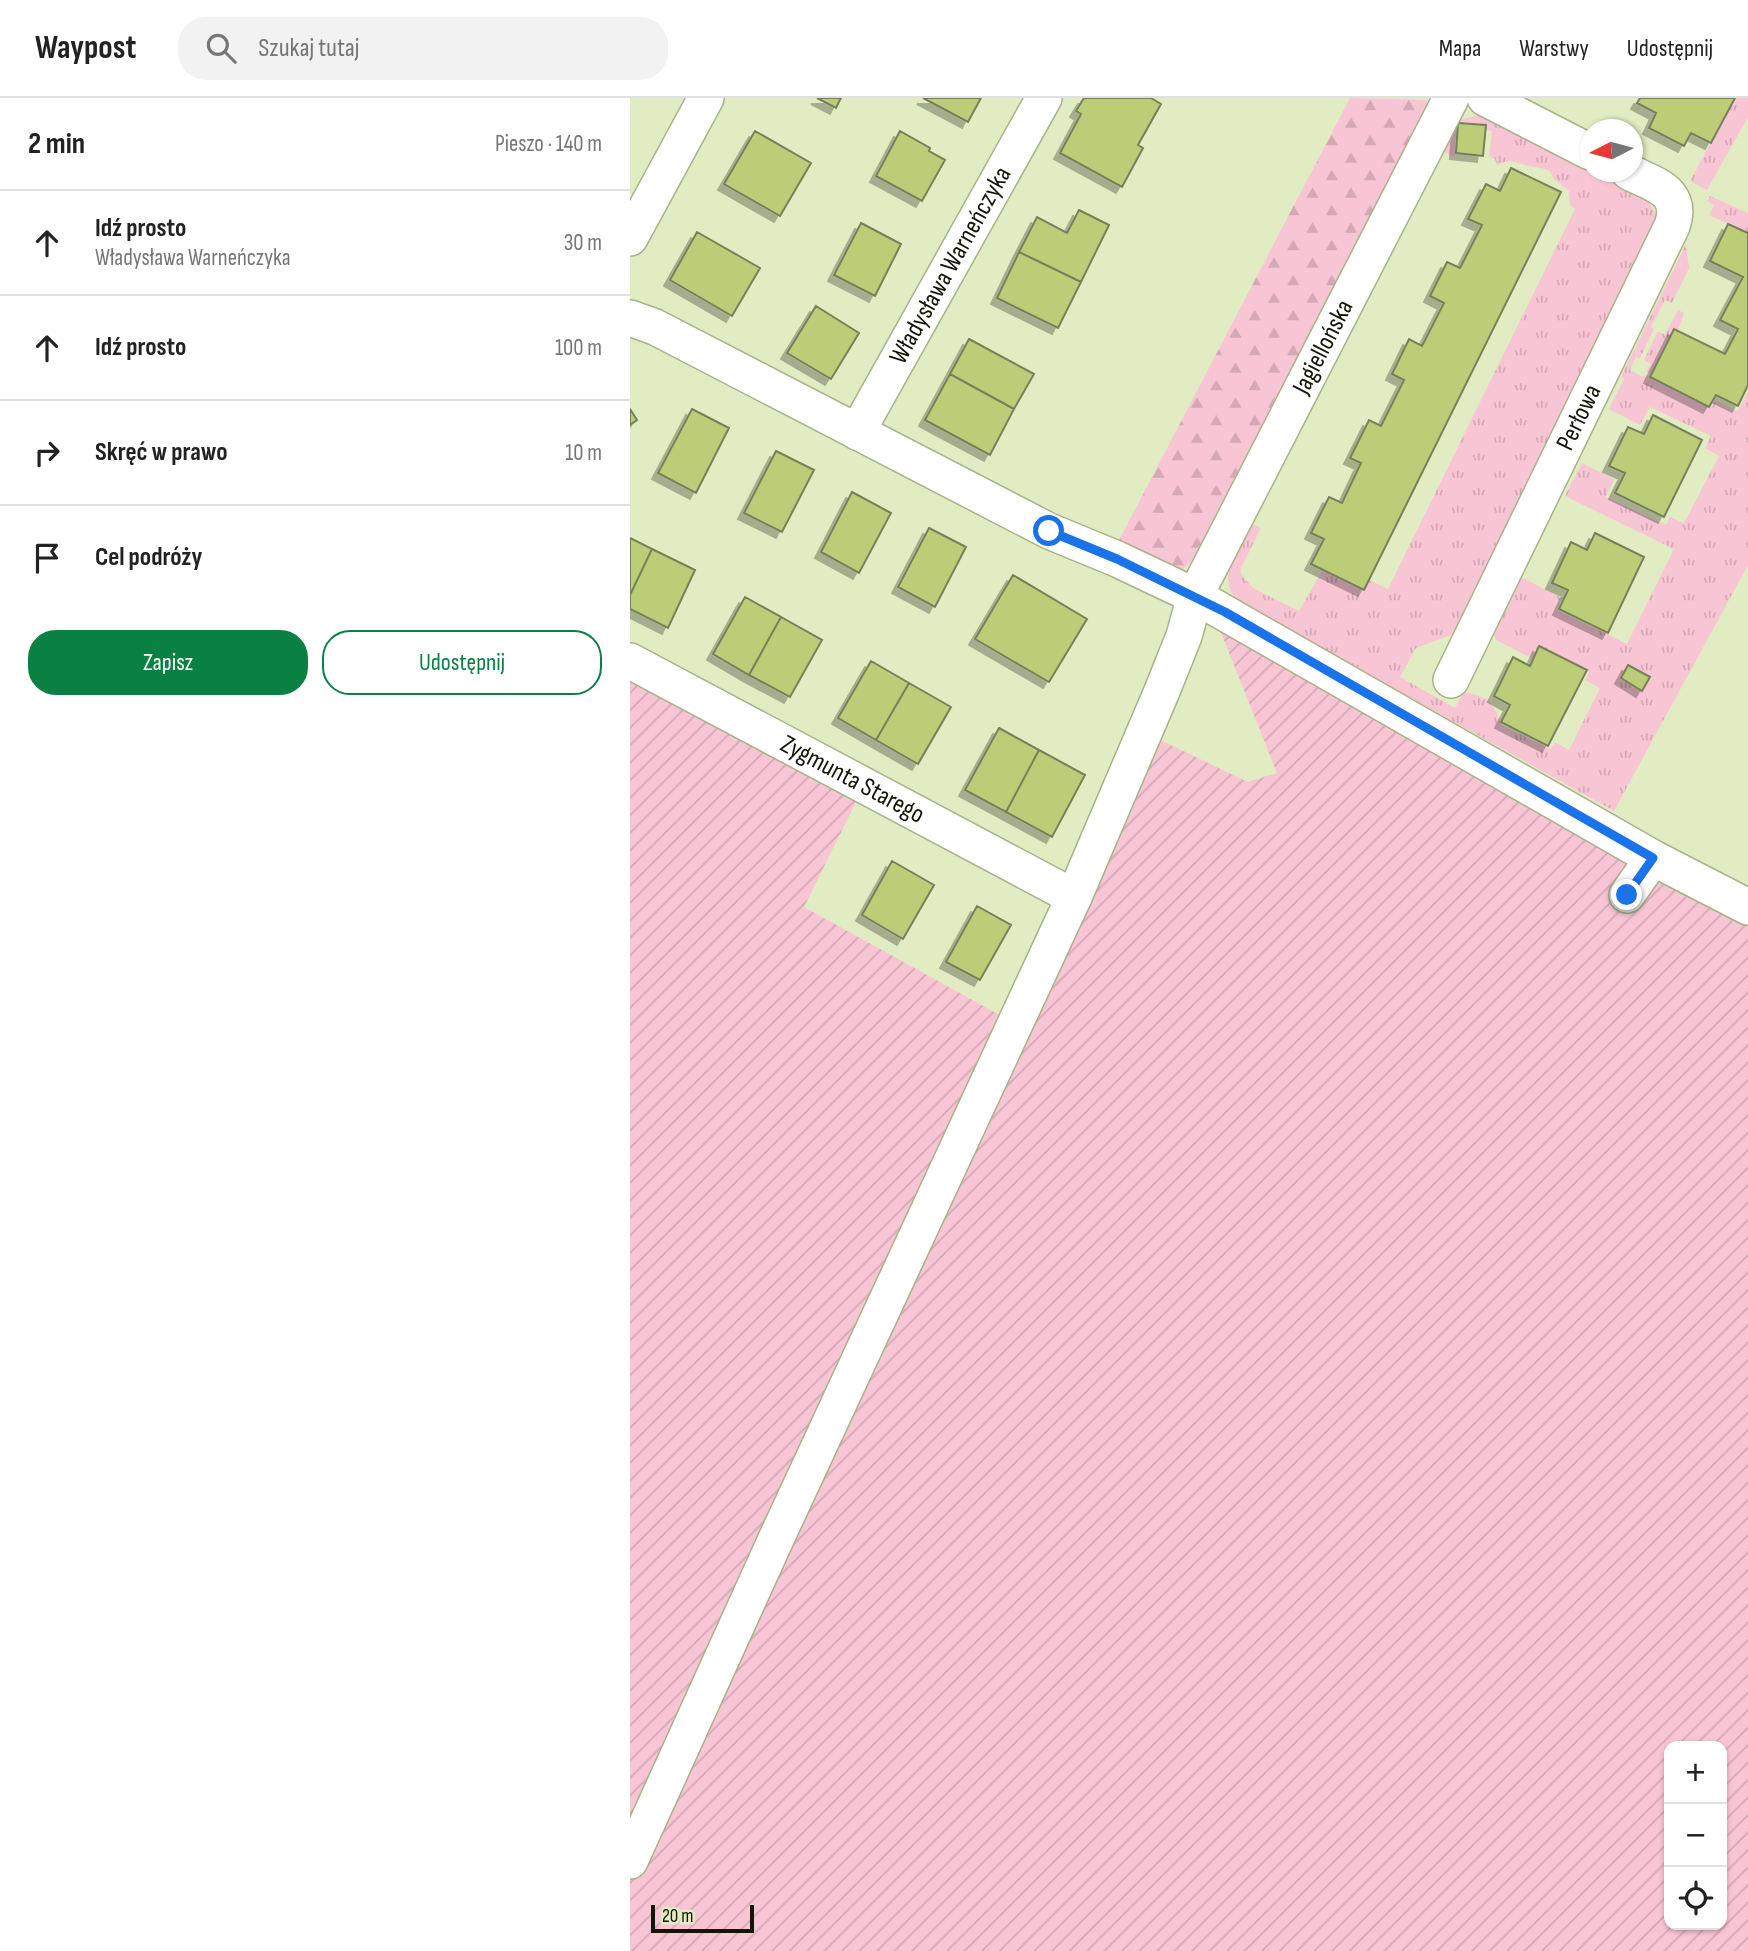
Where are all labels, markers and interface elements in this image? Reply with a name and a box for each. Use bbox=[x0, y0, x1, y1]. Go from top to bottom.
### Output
search box bbox=[178, 17, 668, 80]
text: Waypost bbox=[35, 28, 136, 68]
icon: search bbox=[202, 29, 240, 67]
text: Szukaj tutaj bbox=[258, 33, 359, 64]
text: Mapa bbox=[1439, 34, 1481, 63]
text: Warstwy bbox=[1519, 34, 1589, 63]
text: Udostępnij bbox=[1627, 34, 1713, 63]
north arrow bbox=[1580, 119, 1643, 182]
text: 2 min bbox=[28, 126, 85, 162]
text: Pieszo · 140 m bbox=[495, 130, 602, 158]
street label: Władysława Warneńczyka bbox=[883, 161, 1018, 369]
text: Idź prosto bbox=[95, 213, 186, 244]
icon: ahead bbox=[28, 224, 66, 262]
text: 30 m bbox=[564, 229, 602, 257]
text: Władysława Warneńczyka bbox=[95, 244, 291, 272]
street label: Jagiellońska bbox=[1285, 295, 1360, 400]
icon: ahead bbox=[28, 329, 66, 367]
text: Idź prosto bbox=[95, 332, 186, 363]
text: 100 m bbox=[555, 334, 602, 362]
street label: Perłowa bbox=[1550, 380, 1608, 455]
icon: right bbox=[28, 434, 66, 472]
text: Skręć w prawo bbox=[95, 437, 228, 468]
text: 10 m bbox=[565, 439, 602, 467]
route start bbox=[1033, 515, 1064, 546]
icon: arrive bbox=[28, 539, 66, 577]
text: Cel podróży bbox=[95, 542, 202, 573]
button: Zapisz bbox=[28, 630, 308, 695]
button: Udostępnij bbox=[322, 630, 602, 695]
street label: Zygmunta Starego bbox=[775, 728, 930, 830]
route end bbox=[1611, 879, 1642, 910]
map controls bbox=[1664, 1741, 1727, 1930]
button: + bbox=[1664, 1741, 1727, 1804]
button: − bbox=[1664, 1804, 1727, 1867]
button: locate bbox=[1664, 1867, 1727, 1930]
scale bar bbox=[651, 1902, 754, 1934]
text: 20 m bbox=[662, 1905, 694, 1928]

